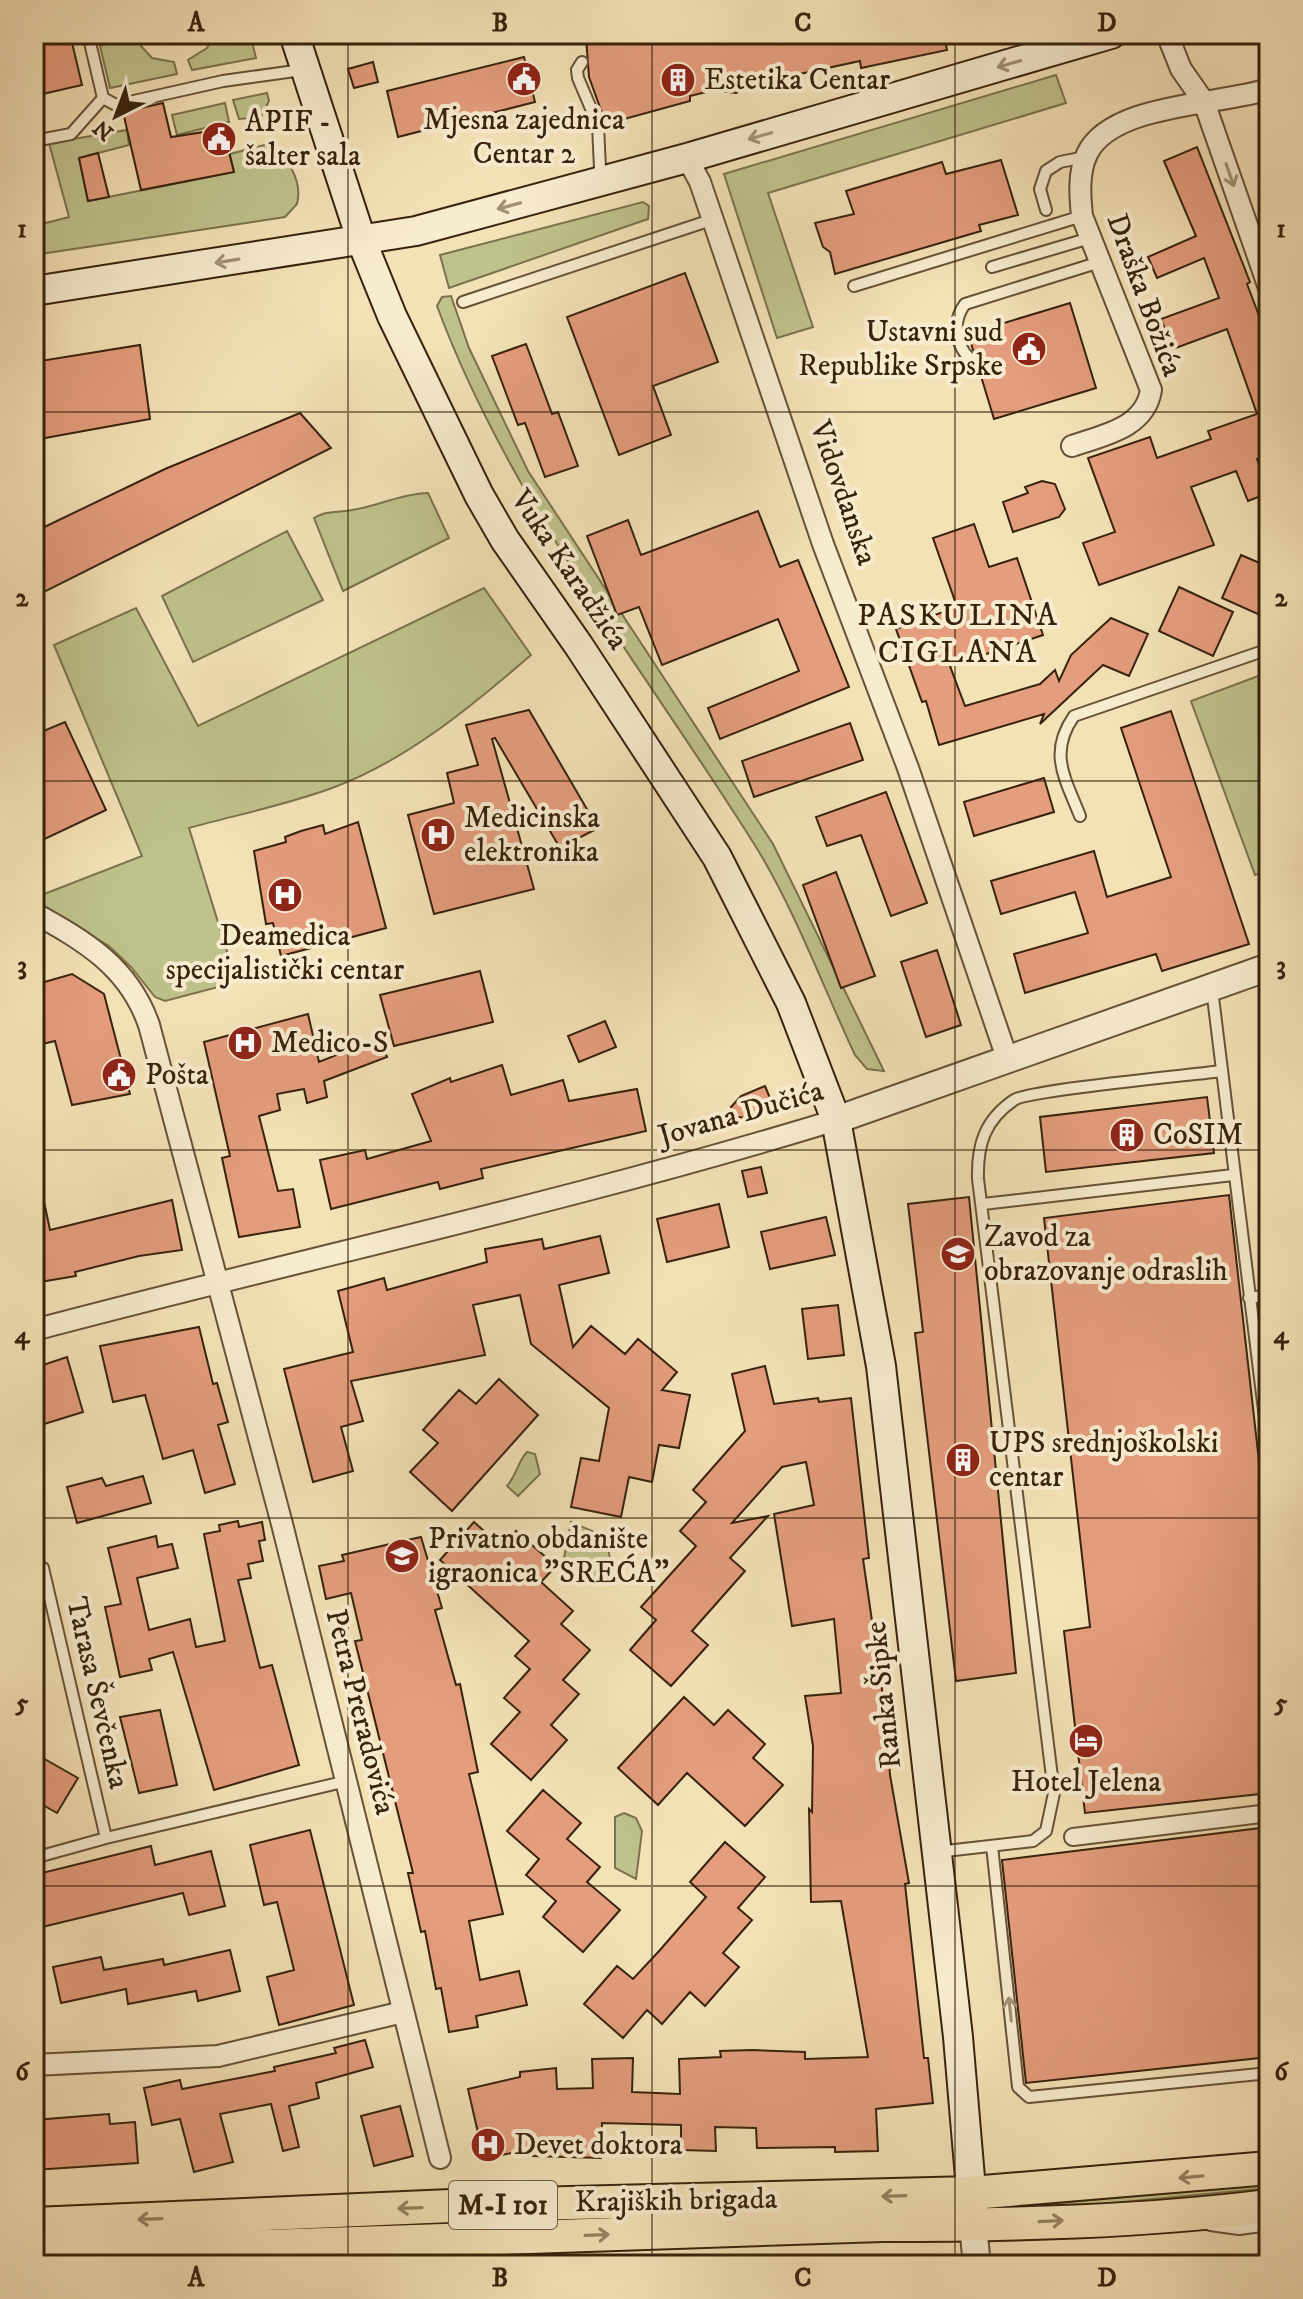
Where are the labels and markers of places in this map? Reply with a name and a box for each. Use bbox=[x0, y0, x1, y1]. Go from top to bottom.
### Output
public building icon: Mjesna zajednica Centar 2 bbox=[505, 60, 543, 98]
building icon: Estetika Centar bbox=[659, 61, 697, 99]
place label: Estetika Centar bbox=[704, 62, 890, 99]
place label: Mjesna zajednica Centar 2 bbox=[423, 102, 625, 173]
place label: APIF - šalter sala bbox=[245, 104, 361, 175]
public building icon: APIF - šalter sala bbox=[200, 120, 238, 158]
place label: Ustavni sud Republike Srpske bbox=[798, 314, 1003, 385]
public building icon: Ustavni sud Republike Srpske bbox=[1010, 330, 1048, 368]
place label: Medicinska elektronika bbox=[464, 800, 600, 871]
hospital icon: Medicinska elektronika bbox=[419, 816, 457, 854]
hospital icon: Deamedica specijalistički centar bbox=[266, 876, 304, 914]
place label: Deamedica specijalistički centar bbox=[166, 918, 404, 989]
hospital icon: Medico-S bbox=[226, 1024, 264, 1062]
place label: Medico-S bbox=[271, 1025, 389, 1062]
public building icon: Pošta bbox=[100, 1056, 138, 1094]
place label: Pošta bbox=[145, 1057, 209, 1094]
building icon: CoSIM bbox=[1108, 1116, 1146, 1154]
place label: CoSIM bbox=[1153, 1117, 1243, 1154]
place label: Zavod za obrazovanje odraslih bbox=[984, 1219, 1228, 1290]
school or university icon: Zavod za obrazovanje odraslih bbox=[939, 1235, 977, 1273]
place label: UPS srednjoškolski centar bbox=[989, 1425, 1219, 1496]
building icon: UPS srednjoškolski centar bbox=[944, 1441, 982, 1479]
place label: Privatno obdanište igraonica "SREĆA" bbox=[428, 1521, 669, 1592]
school or university icon: Privatno obdanište igraonica "SREĆA" bbox=[383, 1537, 421, 1575]
hotel icon: Hotel Jelena bbox=[1067, 1722, 1105, 1760]
place label: Hotel Jelena bbox=[1011, 1764, 1161, 1801]
hospital icon: Devet doktora bbox=[469, 2126, 507, 2164]
place label: Devet doktora bbox=[514, 2127, 683, 2164]

